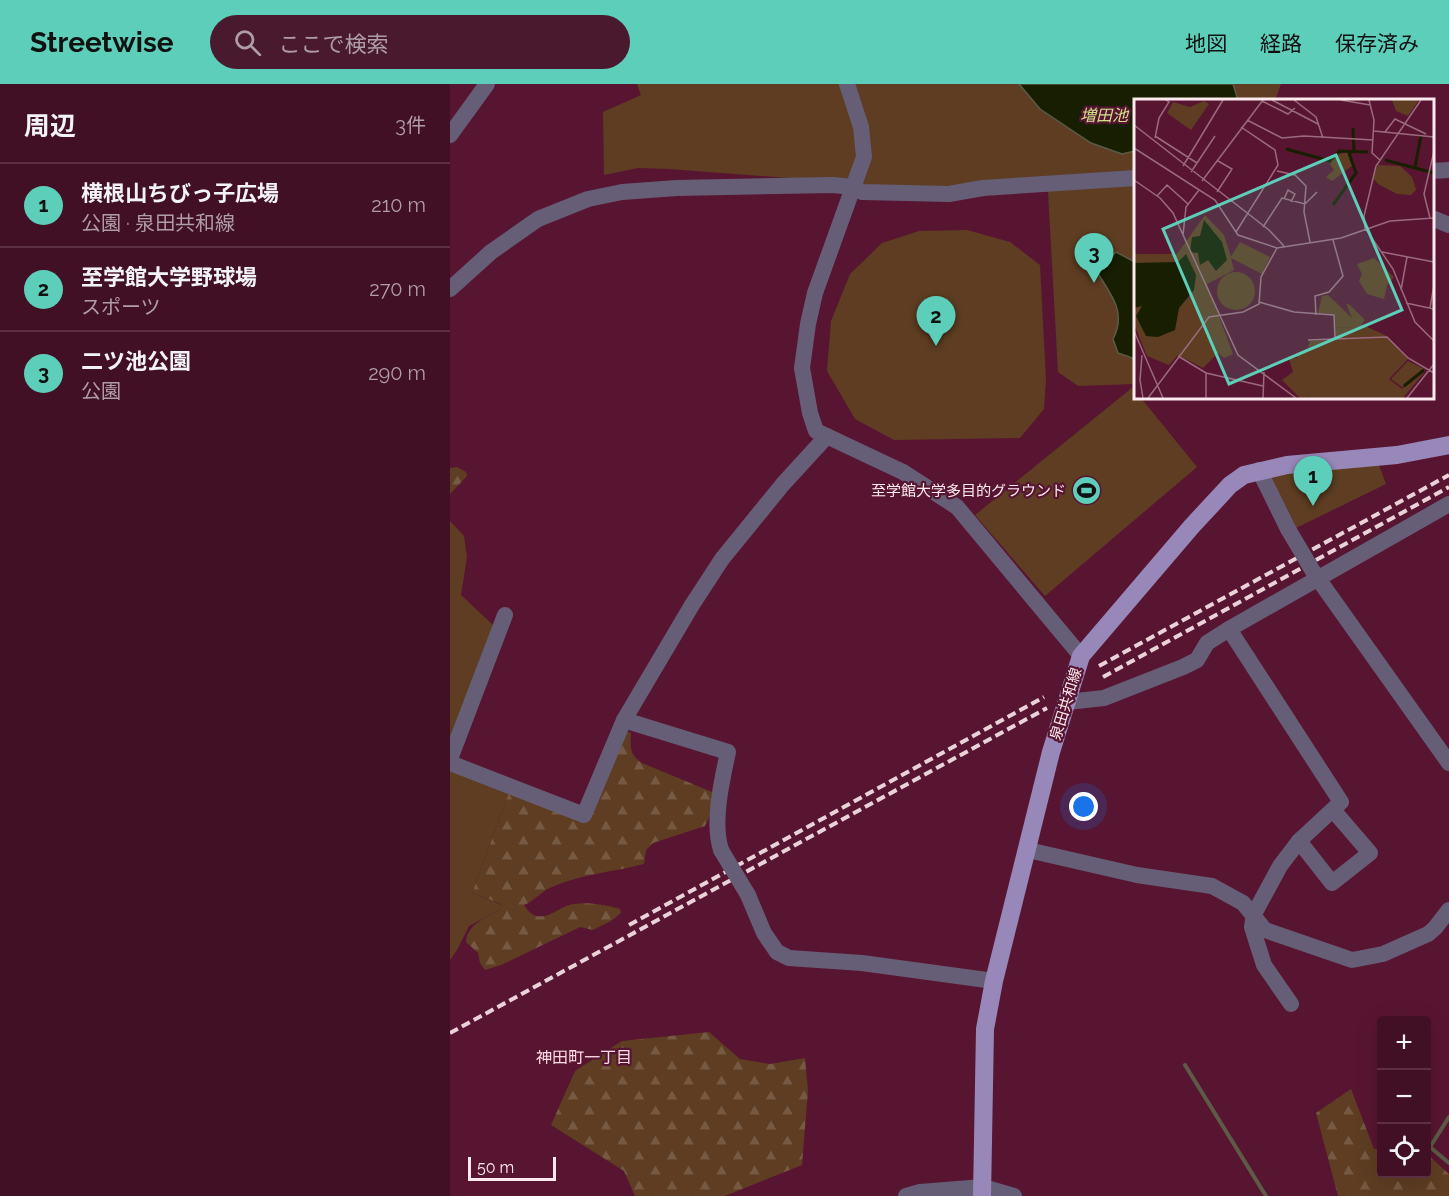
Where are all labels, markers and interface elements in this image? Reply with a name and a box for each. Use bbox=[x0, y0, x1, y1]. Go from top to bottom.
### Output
search box bbox=[210, 15, 630, 69]
text: Streetwise bbox=[30, 26, 174, 59]
icon: search bbox=[231, 26, 264, 59]
text: ここで検索 bbox=[279, 31, 389, 57]
text: 地図 bbox=[1185, 31, 1227, 56]
text: 経路 bbox=[1260, 31, 1302, 56]
text: 保存済み bbox=[1335, 31, 1419, 56]
inset map bbox=[1134, 99, 1434, 399]
water label: 増田池 bbox=[1080, 106, 1130, 125]
text: 周辺 bbox=[24, 111, 76, 141]
text: 3件 bbox=[395, 113, 426, 137]
text: 横根山ちびっ子広場 bbox=[81, 180, 279, 206]
text: 1 bbox=[39, 193, 48, 217]
text: 210 m bbox=[371, 193, 426, 217]
text: 公園 · 泉田共和線 bbox=[81, 211, 235, 235]
pin: 3 bbox=[1074, 234, 1114, 283]
text: 至学館大学野球場 bbox=[81, 264, 257, 290]
text: 2 bbox=[38, 277, 49, 301]
text: 270 m bbox=[369, 277, 426, 301]
text: スポーツ bbox=[81, 295, 161, 319]
pin: 2 bbox=[916, 296, 956, 346]
text: 二ツ池公園 bbox=[81, 348, 191, 374]
text: 3 bbox=[38, 361, 49, 385]
text: 290 m bbox=[368, 361, 426, 385]
text: 公園 bbox=[81, 379, 121, 403]
pin: 1 bbox=[1294, 456, 1332, 506]
sports icon: 至学館大学多目的グラウンド bbox=[1071, 475, 1103, 507]
place label: 至学館大学多目的グラウンド bbox=[871, 482, 1066, 500]
street label: 泉田共和線 bbox=[1046, 665, 1086, 743]
your location bbox=[1069, 792, 1098, 821]
map controls bbox=[1377, 1016, 1431, 1178]
button: + bbox=[1377, 1016, 1431, 1070]
district label: 神田町一丁目 bbox=[536, 1048, 632, 1067]
button: − bbox=[1377, 1070, 1431, 1124]
button: locate bbox=[1377, 1124, 1431, 1178]
scale bar bbox=[468, 1154, 556, 1182]
text: 50 m bbox=[477, 1158, 514, 1177]

